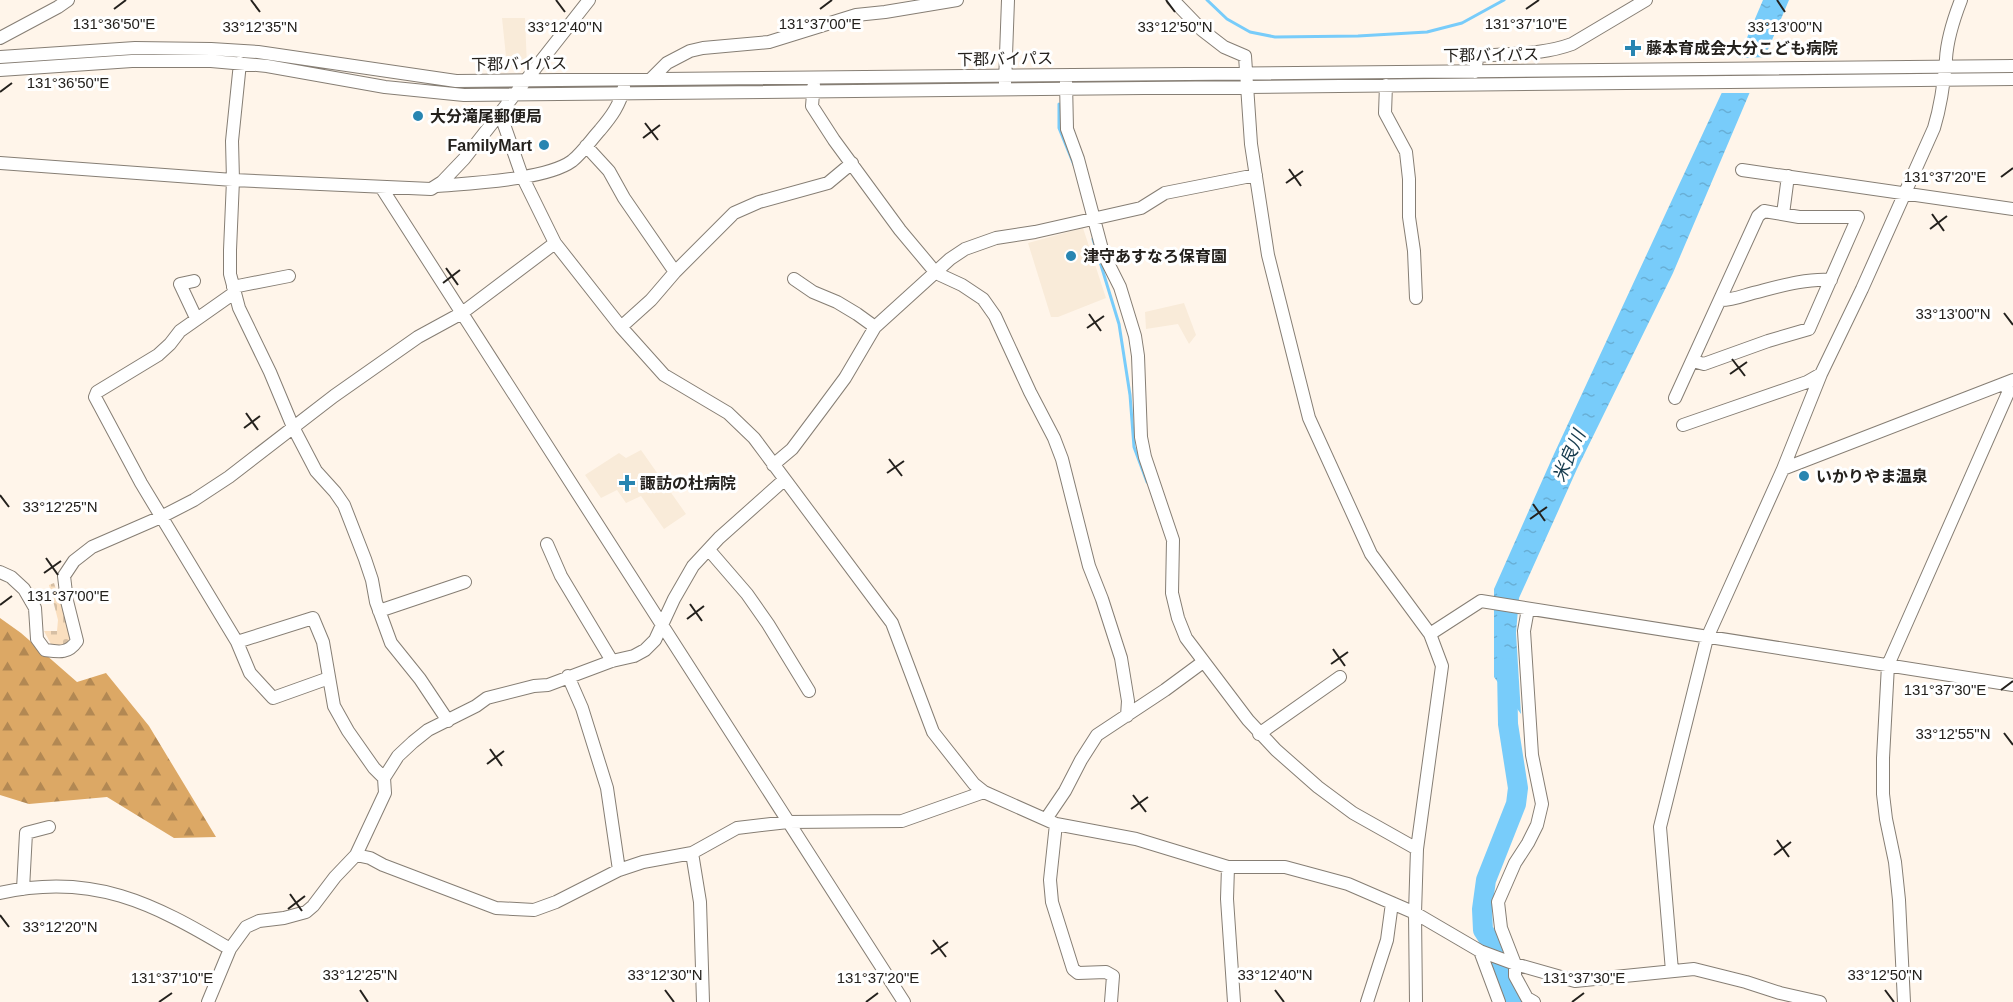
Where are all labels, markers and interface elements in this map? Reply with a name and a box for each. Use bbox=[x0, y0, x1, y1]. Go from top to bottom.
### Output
text: 131°36'50"E bbox=[73, 15, 155, 32]
text: 131°37'00"E bbox=[779, 15, 861, 32]
text: 131°37'10"E bbox=[1485, 15, 1567, 32]
text: 33°12'35"N bbox=[222, 18, 298, 35]
text: 33°12'40"N bbox=[527, 18, 603, 35]
text: 33°12'50"N bbox=[1137, 18, 1213, 35]
text: 33°13'00"N bbox=[1747, 18, 1823, 35]
marker: 藤本育成会大分こども病院 bbox=[1624, 39, 1642, 57]
place label: 藤本育成会大分こども病院 bbox=[1646, 39, 1838, 57]
street label: 下郡バイパス bbox=[1443, 46, 1539, 64]
street label: 下郡バイパス bbox=[957, 50, 1053, 68]
street label: 下郡バイパス bbox=[471, 55, 567, 73]
text: 131°36'50"E bbox=[27, 74, 109, 91]
place label: 大分滝尾郵便局 bbox=[430, 108, 542, 125]
marker: 大分滝尾郵便局 bbox=[411, 109, 425, 123]
place label: FamilyMart bbox=[448, 137, 533, 154]
marker: FamilyMart bbox=[537, 138, 551, 152]
text: 131°37'20"E bbox=[1904, 168, 1986, 185]
place label: 津守あすなろ保育園 bbox=[1083, 248, 1227, 265]
marker: 津守あすなろ保育園 bbox=[1064, 249, 1078, 263]
text: 33°13'00"N bbox=[1915, 305, 1991, 322]
water label: 米良川 bbox=[1549, 425, 1590, 485]
place label: いかりやま温泉 bbox=[1816, 468, 1928, 485]
marker: いかりやま温泉 bbox=[1797, 469, 1811, 483]
marker: 諏訪の杜病院 bbox=[618, 474, 636, 492]
place label: 諏訪の杜病院 bbox=[640, 475, 736, 492]
text: 33°12'25"N bbox=[22, 498, 98, 515]
text: 131°37'00"E bbox=[27, 587, 109, 604]
text: 131°37'30"E bbox=[1904, 681, 1986, 698]
text: 33°12'55"N bbox=[1915, 725, 1991, 742]
text: 33°12'20"N bbox=[22, 918, 98, 935]
text: 33°12'25"N bbox=[322, 966, 398, 983]
text: 33°12'30"N bbox=[627, 966, 703, 983]
text: 33°12'40"N bbox=[1237, 966, 1313, 983]
text: 33°12'50"N bbox=[1847, 966, 1923, 983]
text: 131°37'10"E bbox=[131, 969, 213, 986]
text: 131°37'20"E bbox=[837, 969, 919, 986]
text: 131°37'30"E bbox=[1543, 969, 1625, 986]

